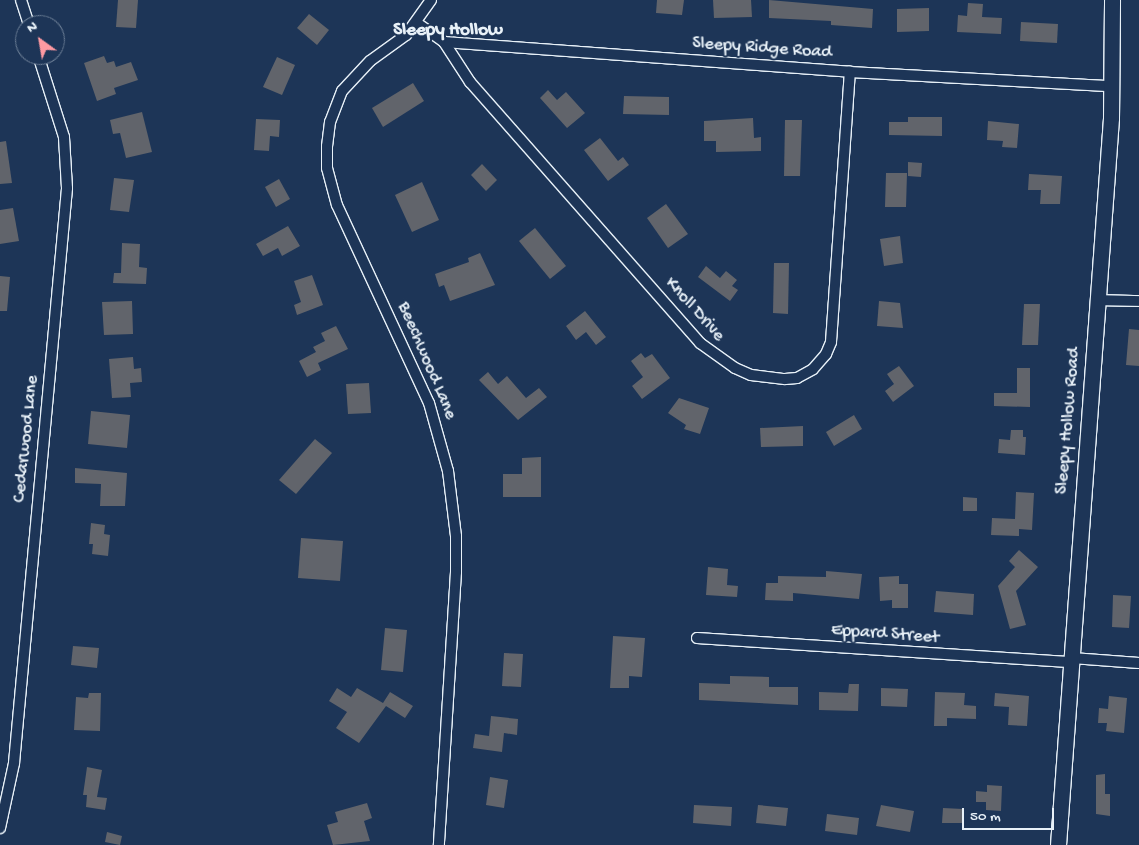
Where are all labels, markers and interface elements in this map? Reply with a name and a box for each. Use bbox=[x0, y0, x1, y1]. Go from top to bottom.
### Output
north arrow bbox=[15, 15, 65, 65]
text: N bbox=[24, 18, 41, 37]
district label: Sleepy Hollow bbox=[393, 20, 503, 42]
street label: Sleepy Ridge Road bbox=[691, 33, 833, 65]
street label: Knoll Drive bbox=[659, 273, 729, 347]
street label: Beechwood Lane bbox=[392, 299, 460, 423]
street label: Sleepy Hollow Road bbox=[1052, 347, 1086, 495]
street label: Cedarwood Lane bbox=[10, 374, 44, 504]
street label: Eppard Street bbox=[830, 620, 940, 650]
scale bar bbox=[964, 798, 1056, 830]
text: 50 m bbox=[970, 808, 1001, 826]

